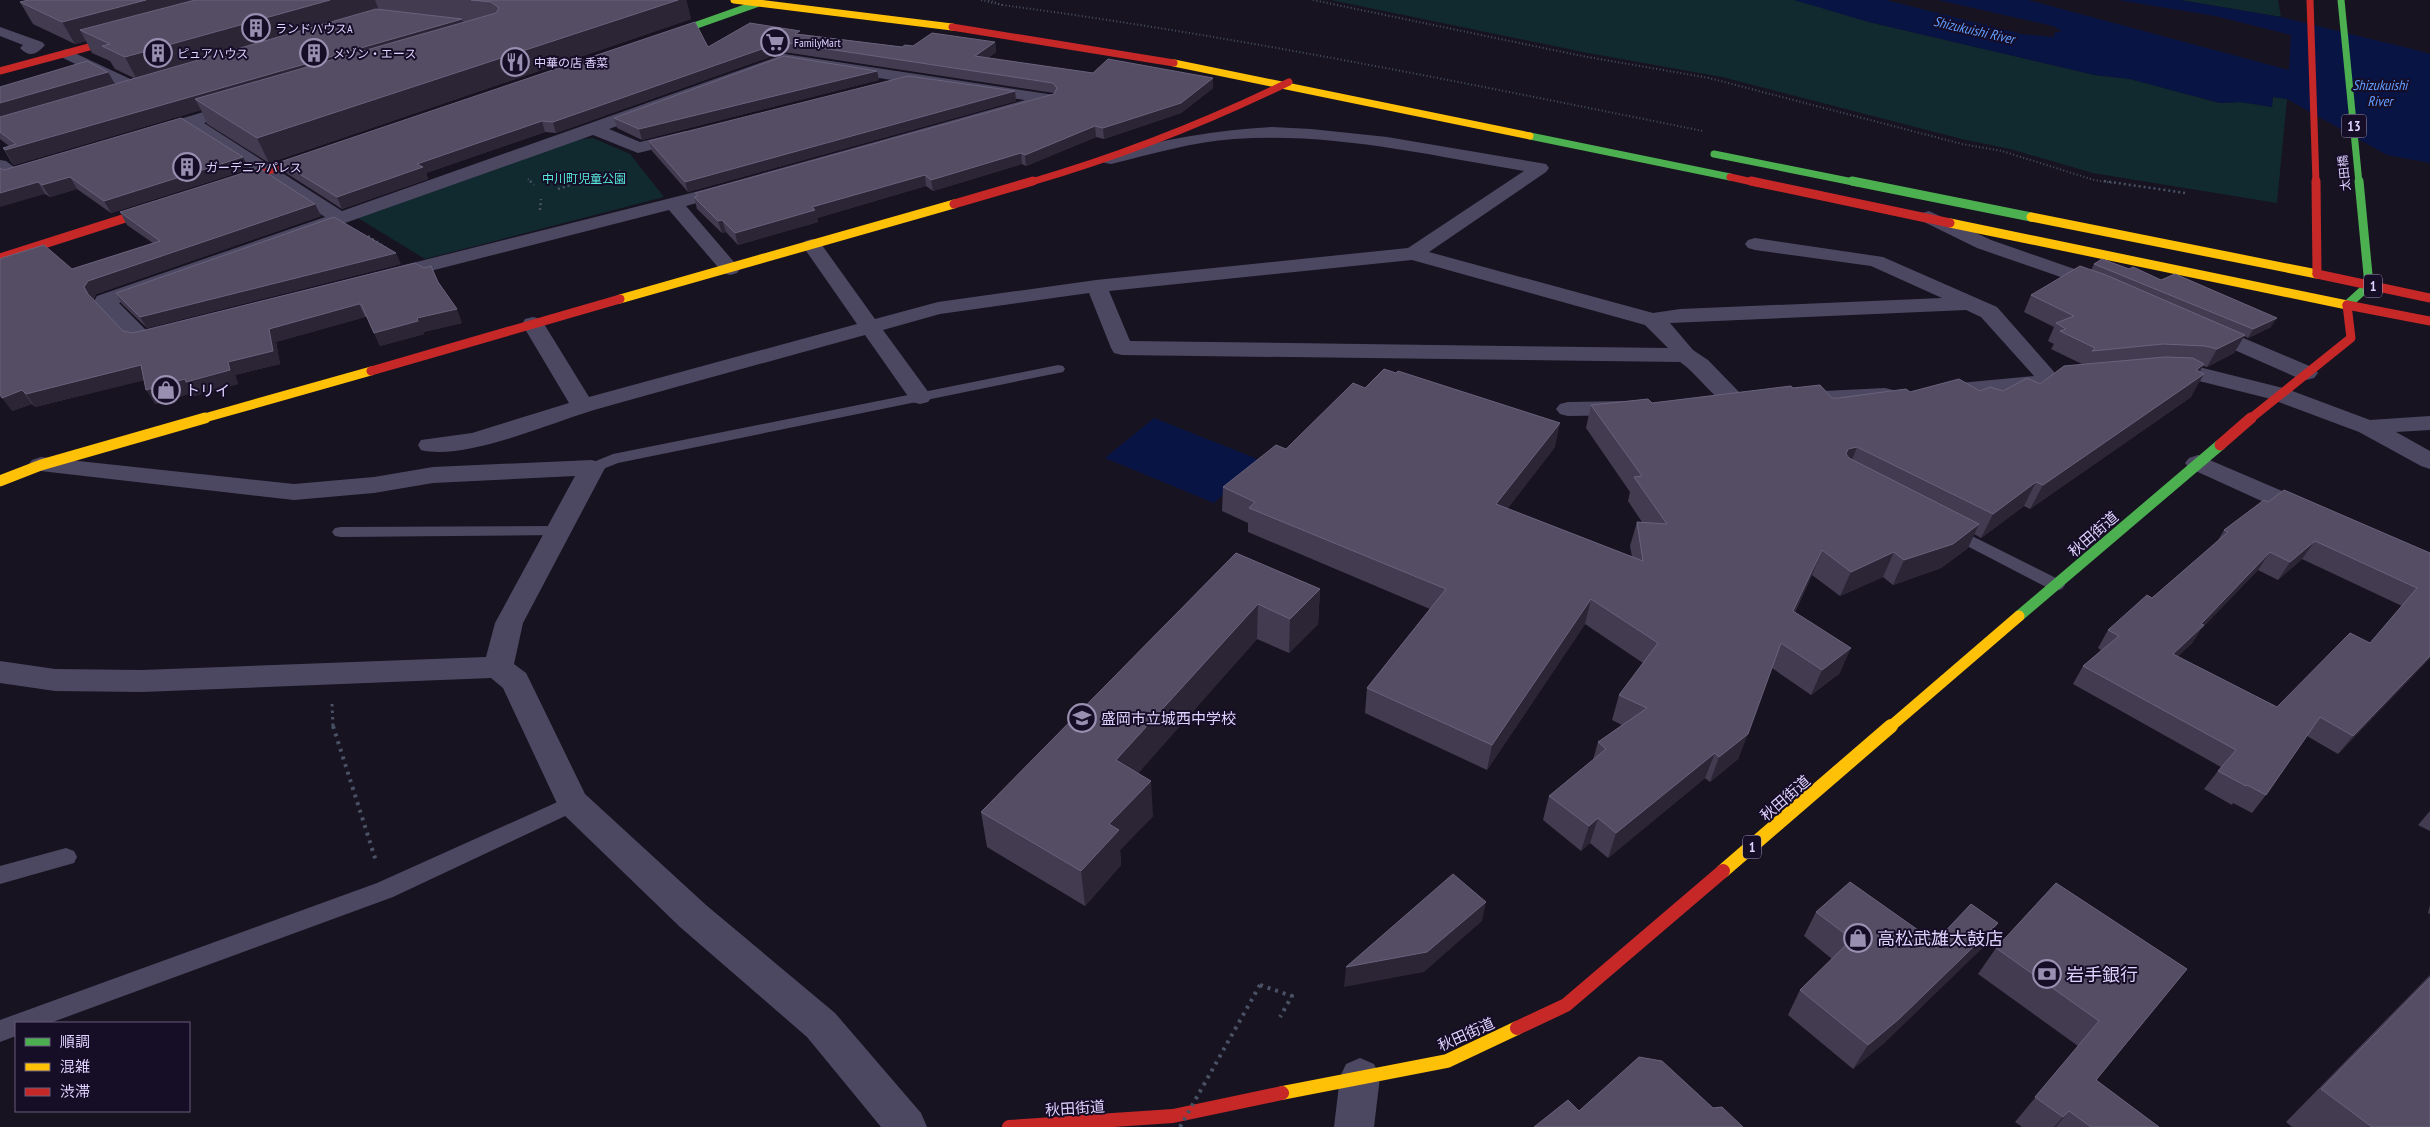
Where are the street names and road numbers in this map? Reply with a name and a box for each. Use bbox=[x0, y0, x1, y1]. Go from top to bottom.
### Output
road number: 13 bbox=[2342, 114, 2366, 138]
street label: 太田橋 bbox=[2335, 154, 2353, 192]
road number: 1 bbox=[2364, 274, 2382, 298]
street label: 秋田街道 bbox=[2064, 507, 2122, 561]
street label: 秋田街道 bbox=[1756, 771, 1814, 825]
road number: 1 bbox=[1743, 836, 1761, 859]
street label: 秋田街道 bbox=[1435, 1013, 1497, 1055]
street label: 秋田街道 bbox=[1044, 1096, 1106, 1120]

